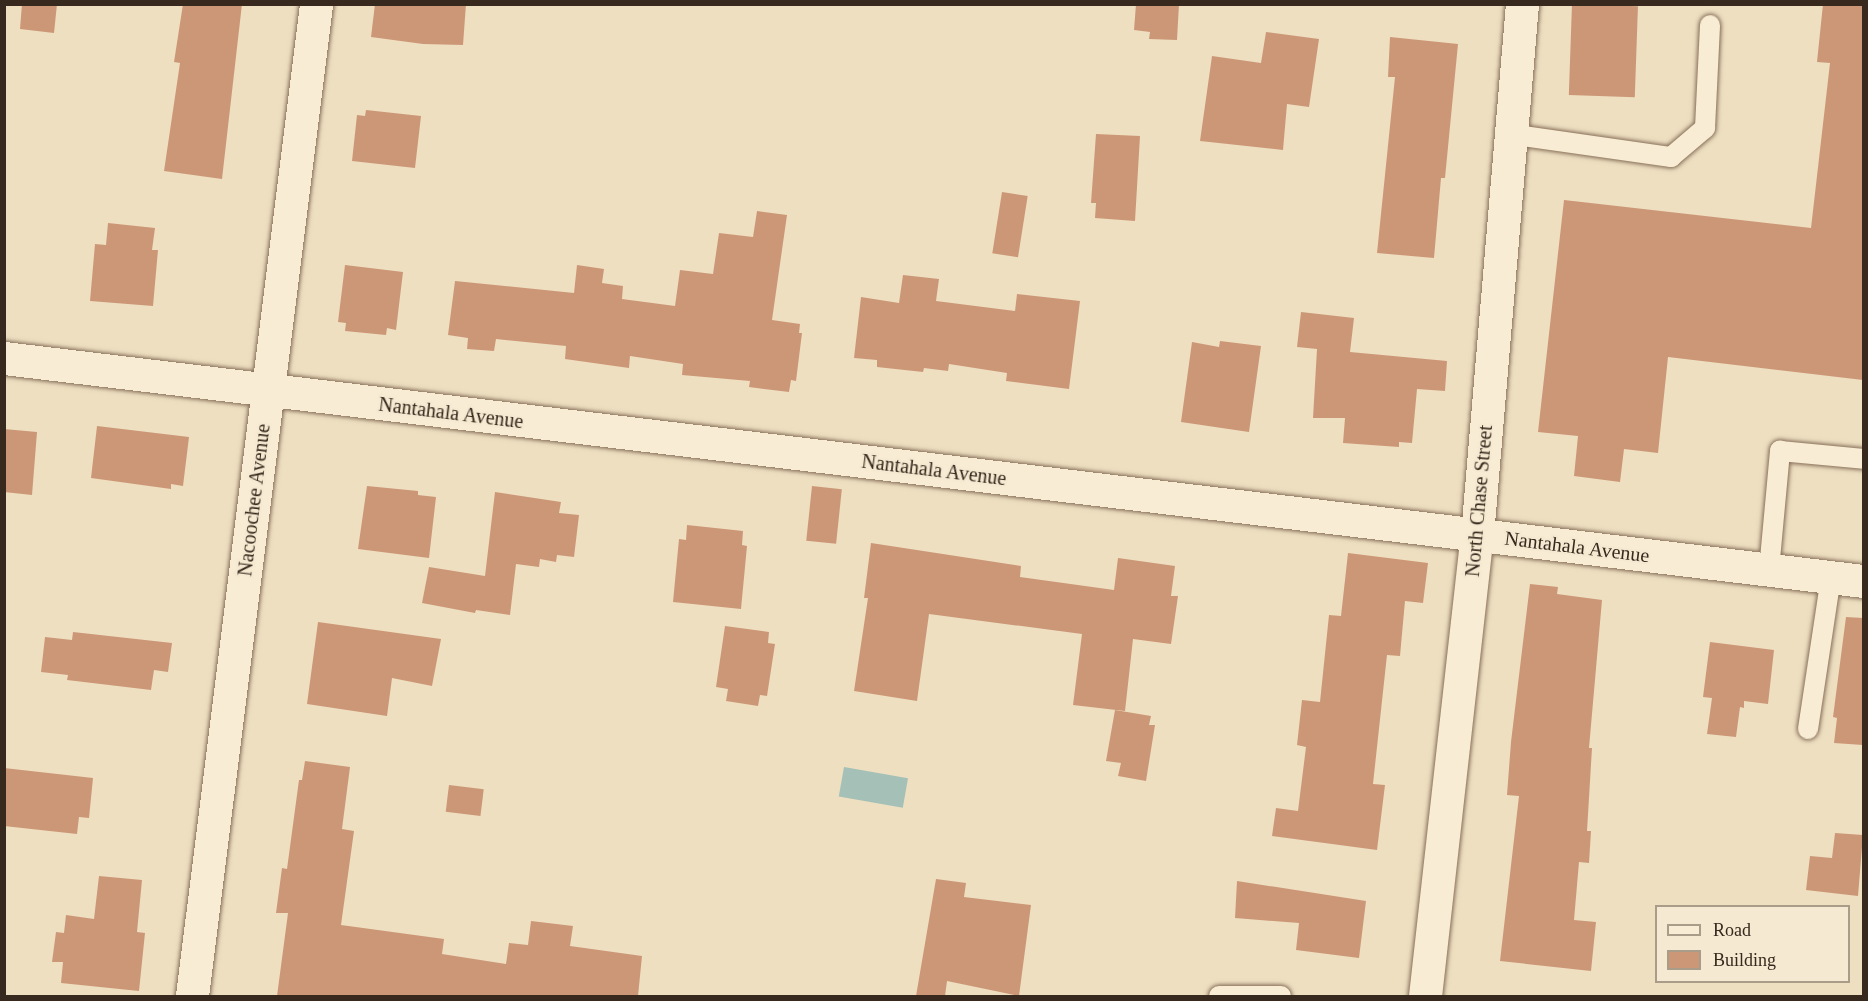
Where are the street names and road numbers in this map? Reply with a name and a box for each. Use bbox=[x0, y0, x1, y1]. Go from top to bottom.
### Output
street label: Nantahala Avenue bbox=[377, 392, 525, 434]
street label: Nacoochee Avenue bbox=[233, 422, 275, 578]
street label: North Chase Street bbox=[1460, 424, 1498, 578]
street label: Nantahala Avenue bbox=[860, 449, 1008, 491]
street label: Nantahala Avenue bbox=[1503, 526, 1651, 568]

